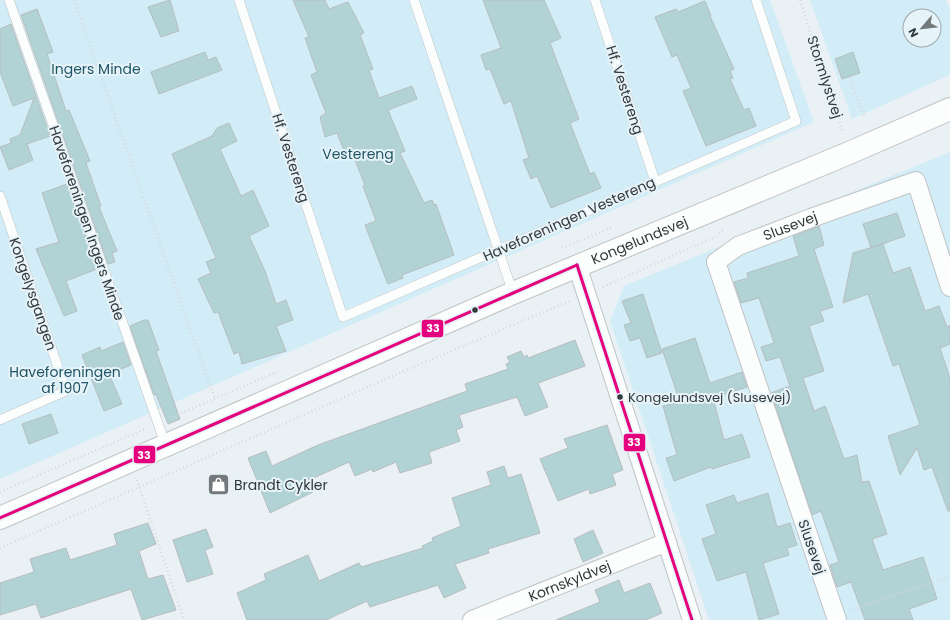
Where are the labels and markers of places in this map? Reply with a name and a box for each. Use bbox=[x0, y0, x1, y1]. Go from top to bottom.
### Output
unlabelled marker bbox=[470, 305, 480, 315]
place label: Kongelundsvej (Slusevej) bbox=[628, 388, 791, 407]
marker: Kongelundsvej (Slusevej) bbox=[615, 392, 625, 402]
shop icon: Brandt Cykler bbox=[206, 472, 232, 498]
place label: Brandt Cykler bbox=[234, 475, 328, 495]

